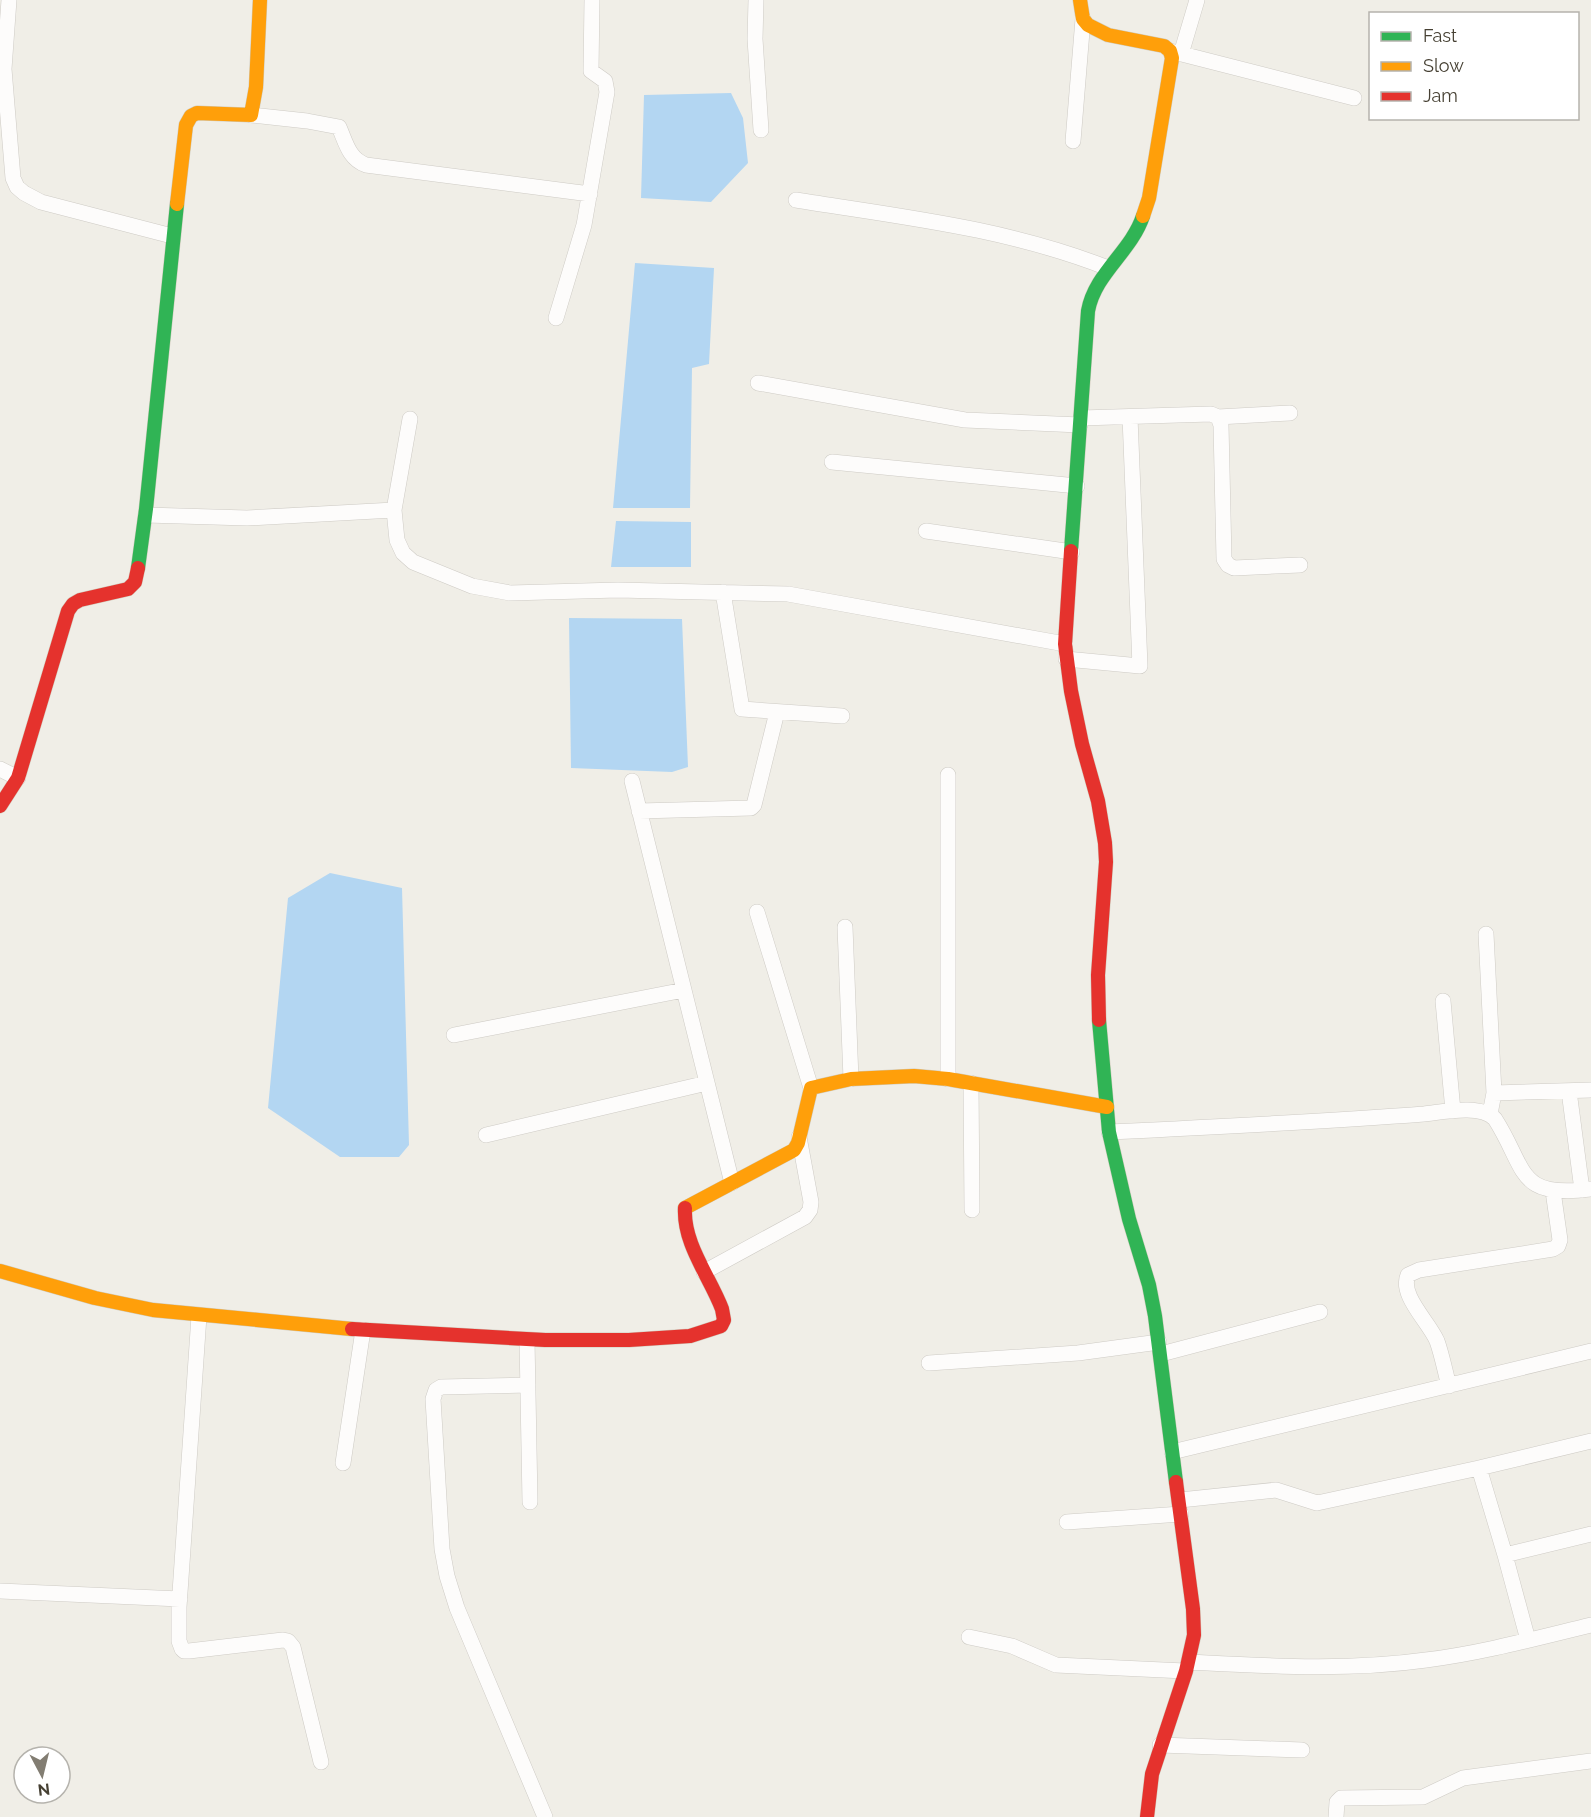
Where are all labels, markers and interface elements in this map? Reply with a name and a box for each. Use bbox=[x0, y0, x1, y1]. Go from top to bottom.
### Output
legend bbox=[1369, 12, 1579, 120]
text: Fast bbox=[1423, 25, 1457, 46]
text: Slow bbox=[1423, 55, 1464, 76]
text: Jam bbox=[1423, 85, 1458, 106]
north arrow bbox=[12, 1745, 72, 1805]
text: N bbox=[37, 1779, 51, 1800]

